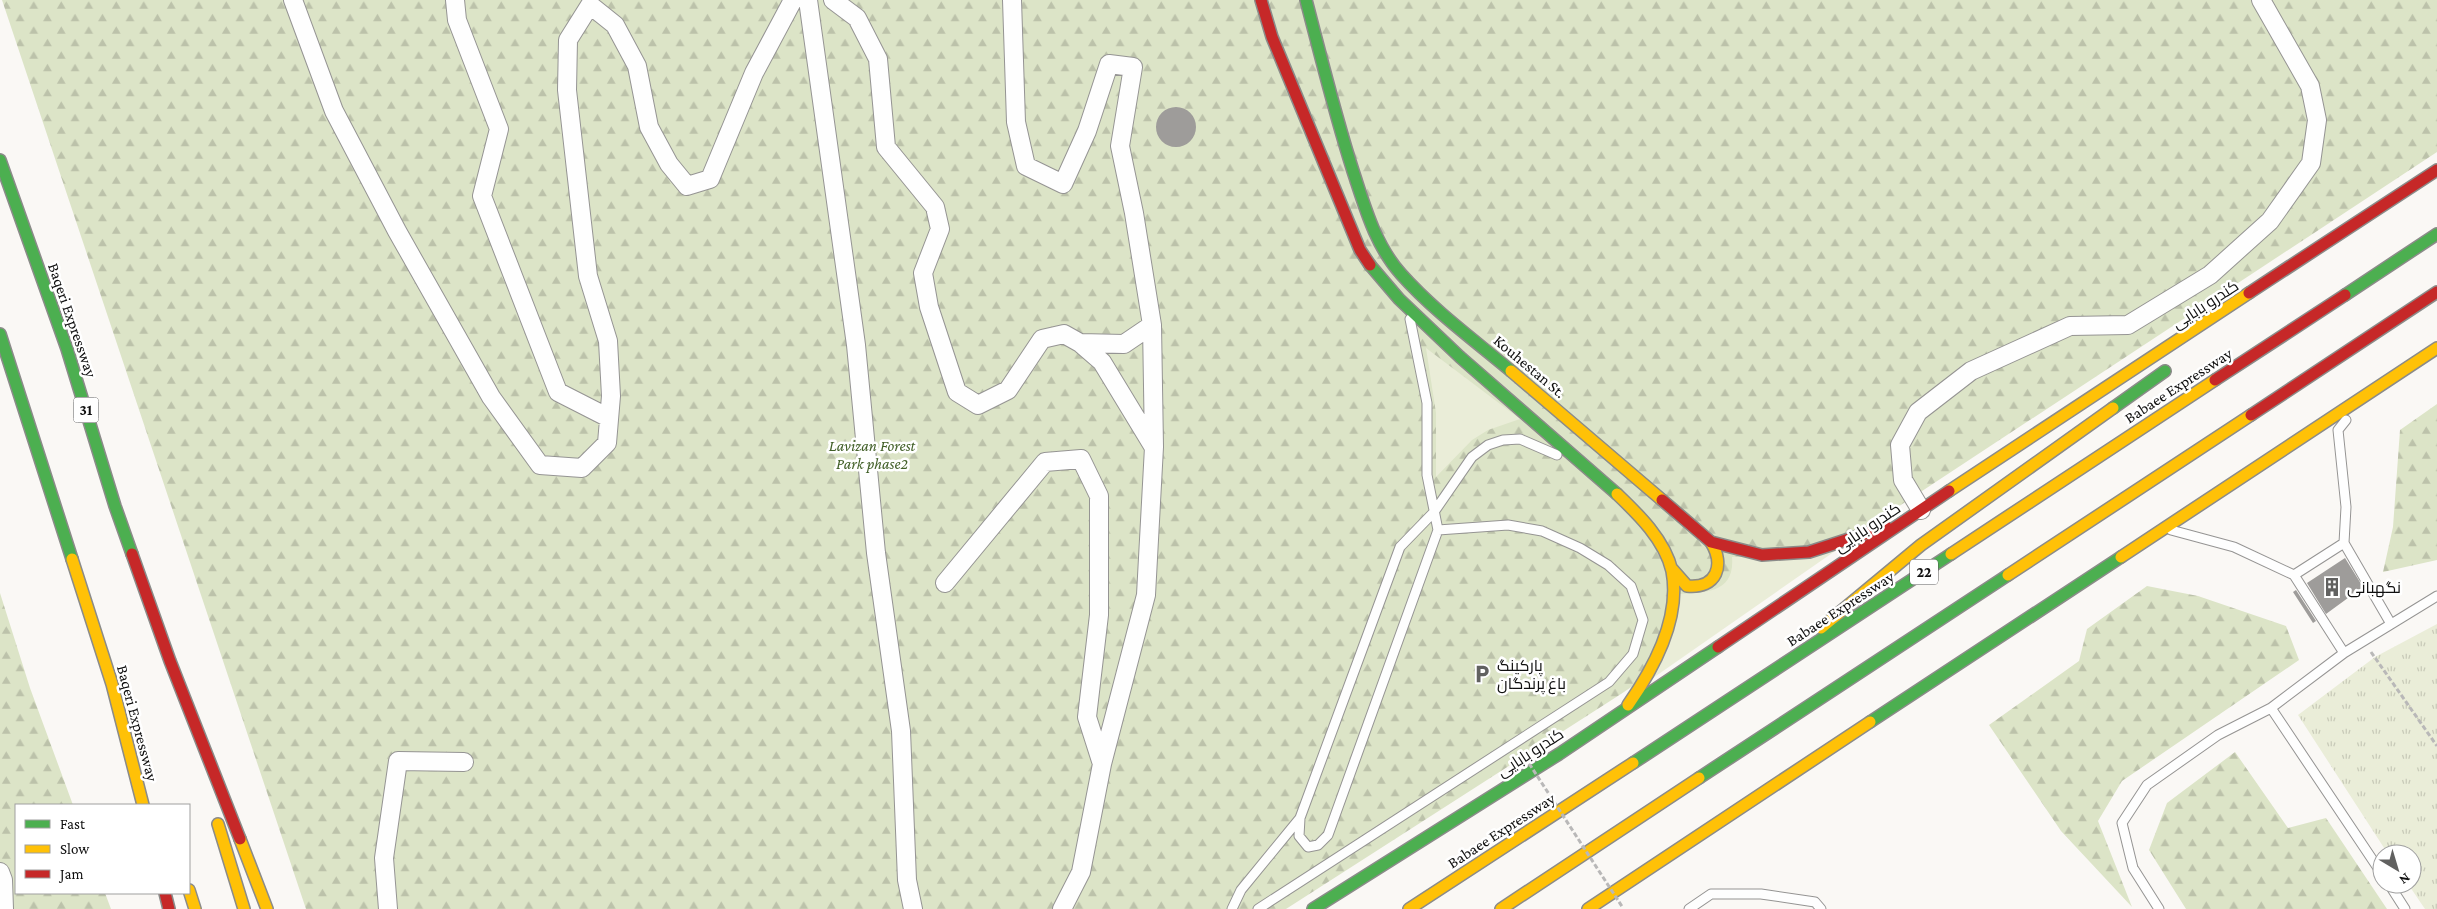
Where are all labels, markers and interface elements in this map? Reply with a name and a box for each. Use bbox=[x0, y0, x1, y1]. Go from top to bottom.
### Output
street label: Baqeri Expressway bbox=[44, 261, 100, 380]
street label: کندرو بابایی bbox=[2169, 277, 2243, 334]
street label: Kouhestan St. bbox=[1491, 332, 1569, 401]
street label: Babaee Expressway bbox=[2121, 344, 2236, 427]
road number: 31 bbox=[74, 398, 98, 422]
park label: Lavizan Forest Park phase2 bbox=[829, 437, 916, 473]
street label: کندرو بابایی bbox=[1831, 499, 1904, 557]
road number: 22 bbox=[1910, 560, 1938, 584]
street label: Babaee Expressway bbox=[1783, 567, 1898, 650]
building icon: نگهبانی bbox=[2321, 576, 2343, 598]
place label: نگهبانی bbox=[2347, 579, 2401, 598]
place label: پارکینگ باغ پرندگان bbox=[1497, 657, 1566, 695]
street label: Baqeri Expressway bbox=[113, 663, 161, 784]
parking icon: پارکینگ باغ پرندگان bbox=[1471, 663, 1493, 685]
street label: کندرو بابایی bbox=[1494, 725, 1568, 782]
street label: Babaee Expressway bbox=[1444, 789, 1559, 872]
legend bbox=[15, 804, 190, 894]
text: Fast bbox=[60, 816, 86, 832]
text: Slow bbox=[60, 841, 90, 857]
north arrow bbox=[2372, 844, 2422, 894]
text: Jam bbox=[58, 866, 83, 883]
text: N bbox=[2396, 870, 2414, 889]

